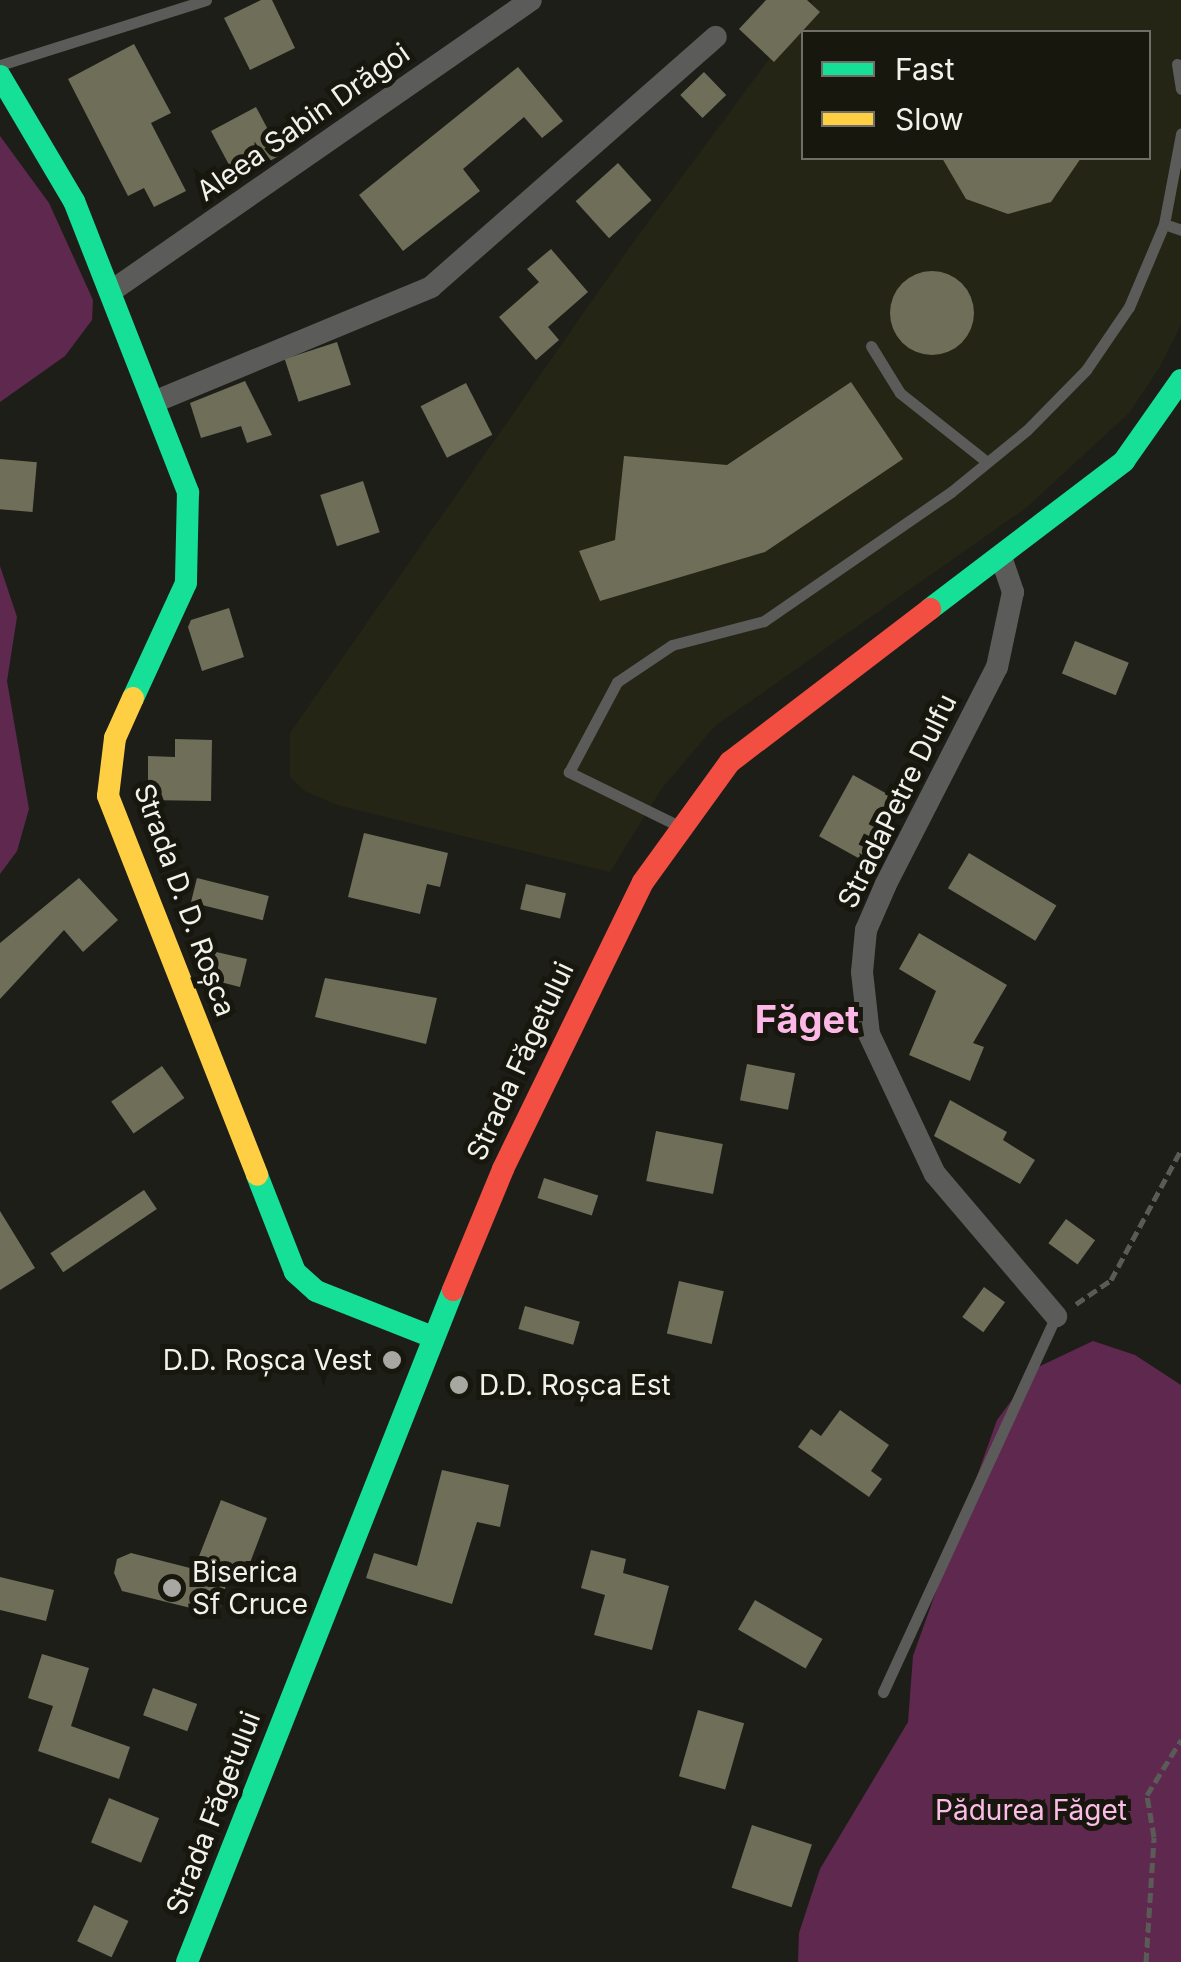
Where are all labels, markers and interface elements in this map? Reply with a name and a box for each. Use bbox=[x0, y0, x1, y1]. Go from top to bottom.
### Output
legend bbox=[801, 30, 1151, 160]
street label: Aleea Sabin Drăgoi bbox=[190, 36, 416, 208]
text: Fast bbox=[895, 51, 954, 87]
text: Slow bbox=[895, 101, 964, 137]
street label: StradaPetre Dulfu bbox=[831, 688, 963, 914]
street label: Strada D. D. Roșca bbox=[127, 779, 243, 1021]
street label: Strada Făgetului bbox=[459, 956, 581, 1166]
district label: Făget bbox=[755, 997, 859, 1043]
place label: D.D. Roșca Vest bbox=[163, 1343, 372, 1377]
marker: D.D. Roșca Vest bbox=[381, 1349, 403, 1371]
place label: D.D. Roșca Est bbox=[479, 1368, 671, 1402]
marker: D.D. Roșca Est bbox=[448, 1374, 470, 1396]
place label: Biserica Sf Cruce bbox=[192, 1555, 308, 1621]
marker: Biserica Sf Cruce bbox=[161, 1577, 183, 1599]
street label: Strada Făgetului bbox=[159, 1707, 267, 1919]
park label: Pădurea Făget bbox=[935, 1793, 1127, 1827]

